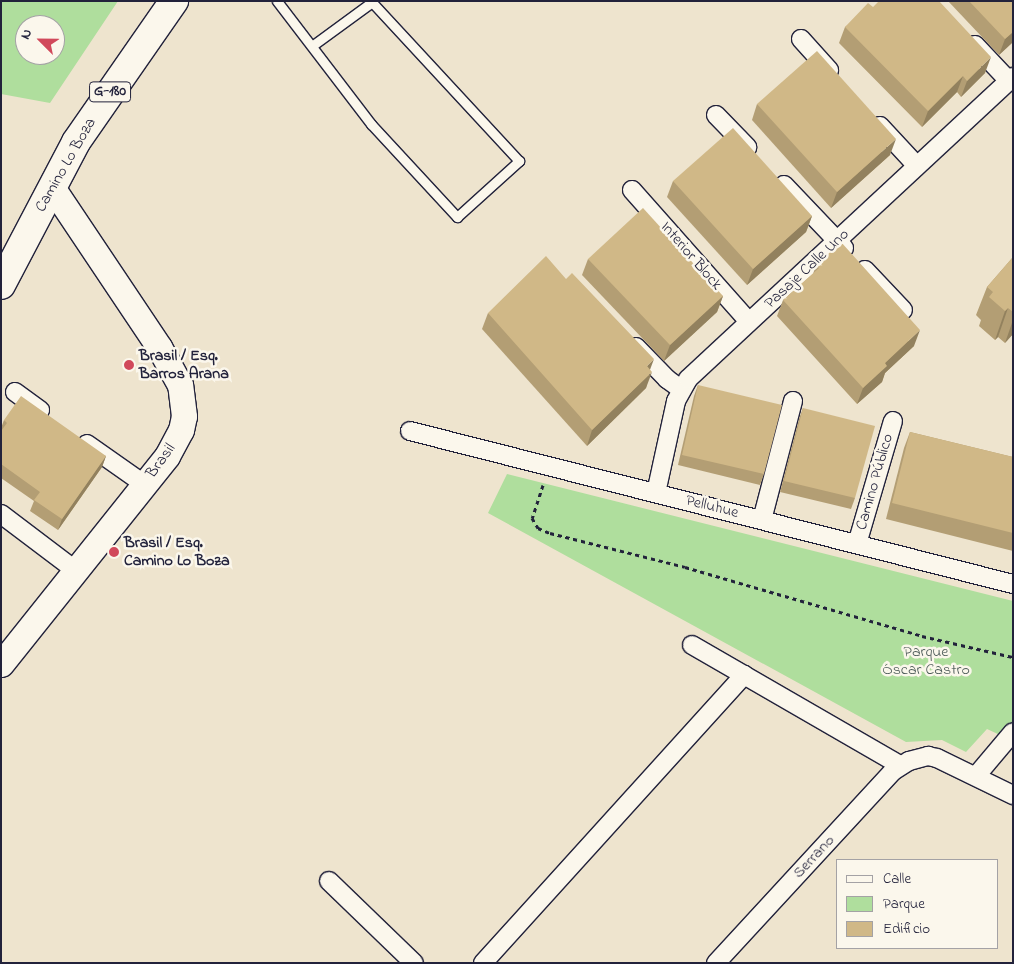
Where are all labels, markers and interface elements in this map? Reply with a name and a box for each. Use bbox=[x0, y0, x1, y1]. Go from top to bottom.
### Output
north arrow bbox=[15, 15, 65, 65]
text: N bbox=[15, 26, 38, 43]
road number: G-180 bbox=[89, 80, 131, 104]
street label: Camino Lo Boza bbox=[31, 114, 101, 216]
street label: Interior Block bbox=[656, 218, 726, 294]
street label: Pasaje Calle Uno bbox=[761, 225, 853, 313]
place label: Brasil / Esq. Barros Arana bbox=[139, 346, 229, 384]
marker: Brasil / Esq. Barros Arana bbox=[123, 359, 135, 371]
street label: Camino Público bbox=[852, 432, 898, 532]
street label: Brasil bbox=[142, 440, 180, 482]
street label: Pelluhue bbox=[684, 491, 740, 523]
place label: Brasil / Esq. Camino Lo Boza bbox=[124, 533, 230, 571]
marker: Brasil / Esq. Camino Lo Boza bbox=[108, 546, 120, 558]
park label: Parque Óscar Castro bbox=[882, 642, 970, 680]
street label: Serrano bbox=[789, 831, 839, 883]
legend bbox=[836, 859, 999, 949]
text: Calle bbox=[883, 868, 911, 890]
text: Parque bbox=[883, 893, 925, 915]
text: Edificio bbox=[883, 918, 930, 940]

